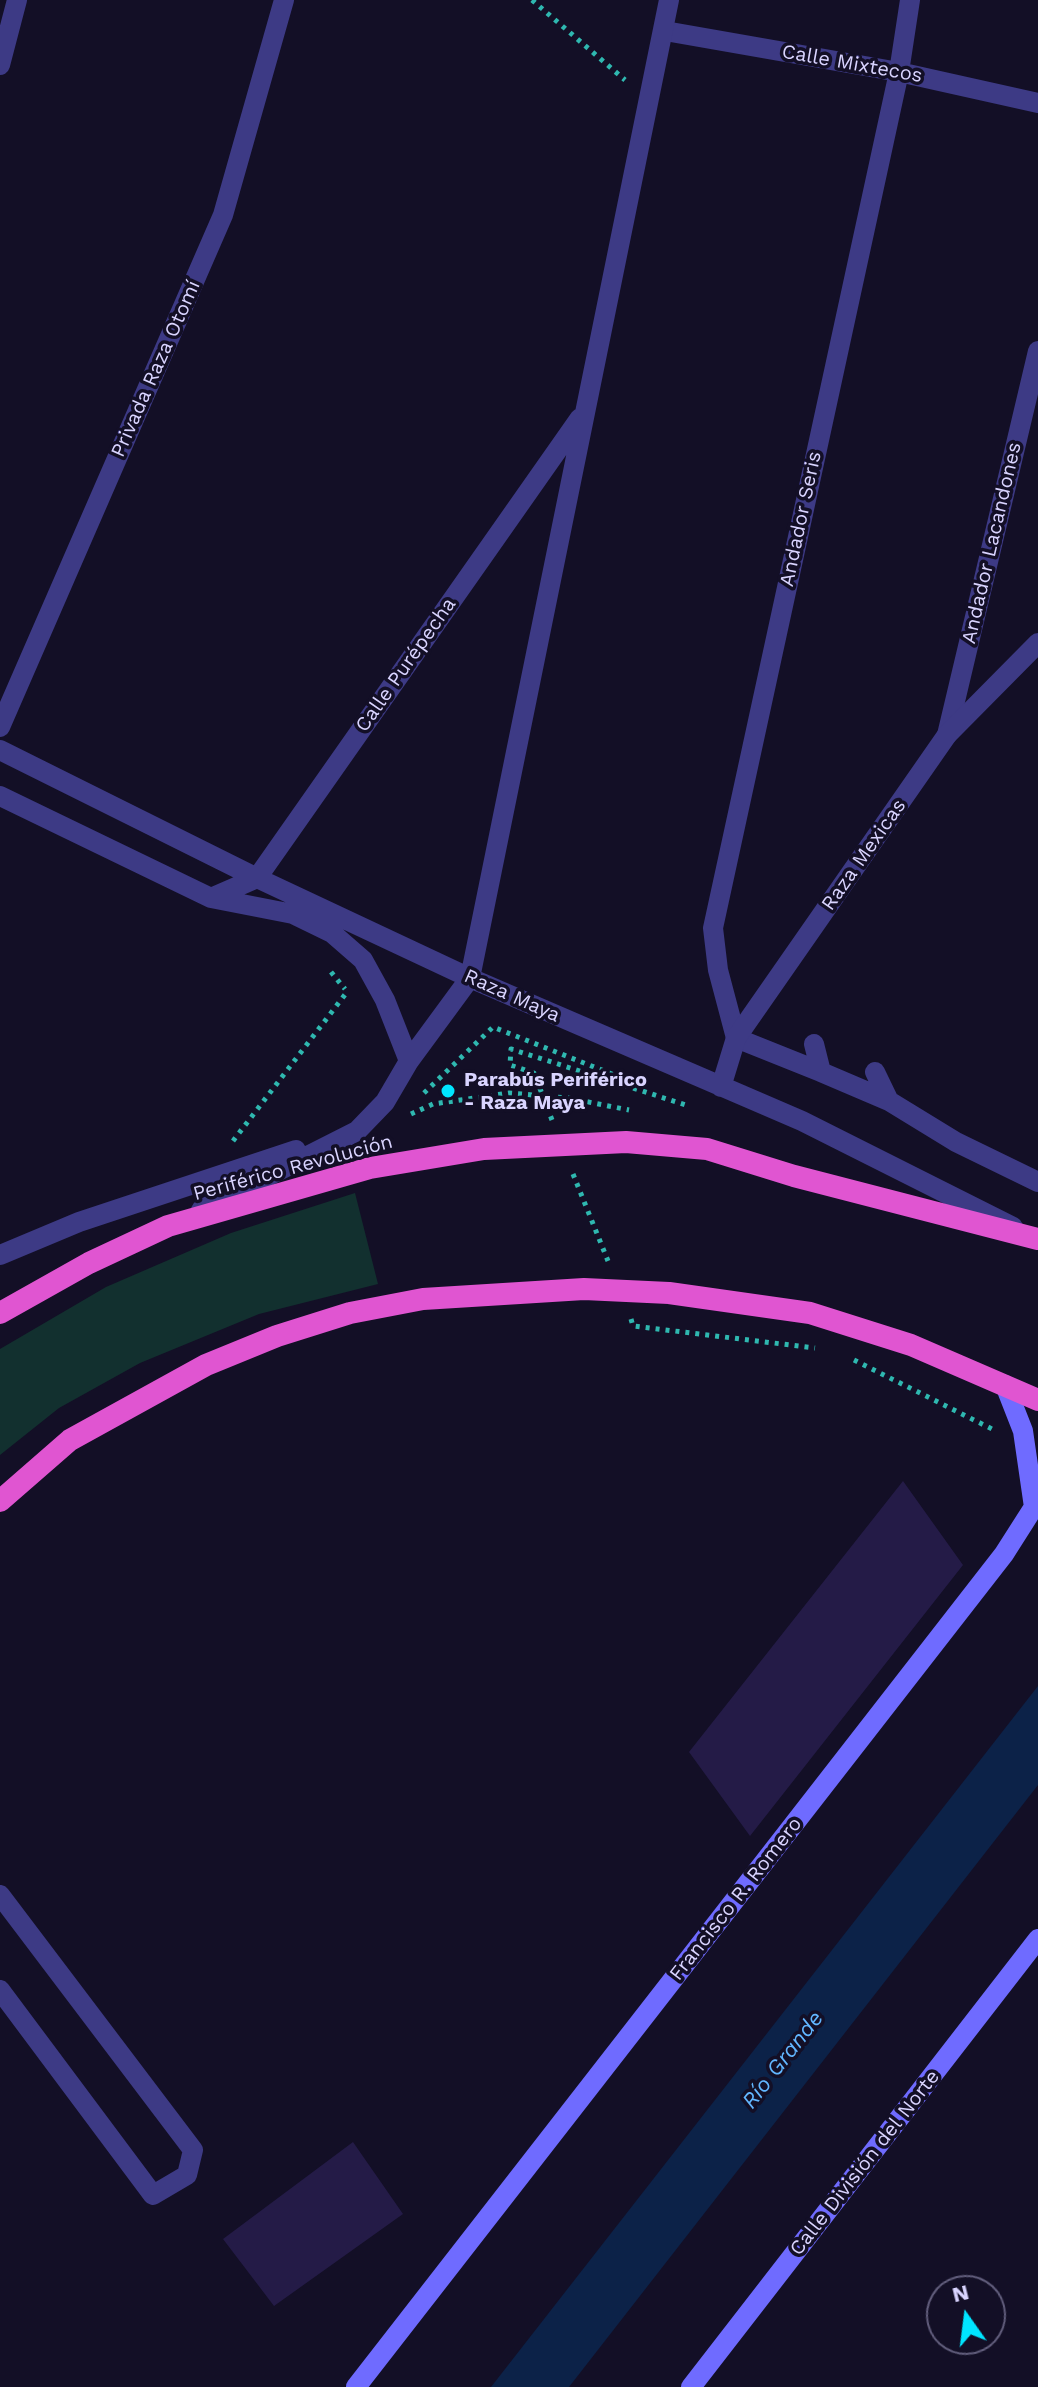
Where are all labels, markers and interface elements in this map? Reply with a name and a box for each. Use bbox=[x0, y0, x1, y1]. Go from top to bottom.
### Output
street label: Calle Mixtecos bbox=[780, 40, 924, 88]
street label: Privada Raza Otomí bbox=[106, 277, 206, 461]
street label: Andador Lacandones bbox=[957, 440, 1027, 646]
street label: Andador Seris bbox=[775, 449, 827, 589]
street label: Calle Purépecha bbox=[351, 593, 461, 737]
street label: Raza Mexicas bbox=[817, 795, 911, 915]
street label: Raza Maya bbox=[460, 964, 564, 1028]
place label: Parabús Periférico - Raza Maya bbox=[464, 1068, 647, 1115]
marker: Parabús Periférico - Raza Maya bbox=[439, 1082, 457, 1100]
street label: Periférico Revolución bbox=[191, 1130, 395, 1206]
street label: Francisco R. Romero bbox=[665, 1812, 807, 1986]
water label: Río Grande bbox=[737, 2006, 829, 2114]
street label: Calle División del Norte bbox=[785, 2065, 945, 2261]
north arrow bbox=[926, 2275, 1006, 2355]
text: N bbox=[950, 2279, 971, 2307]

